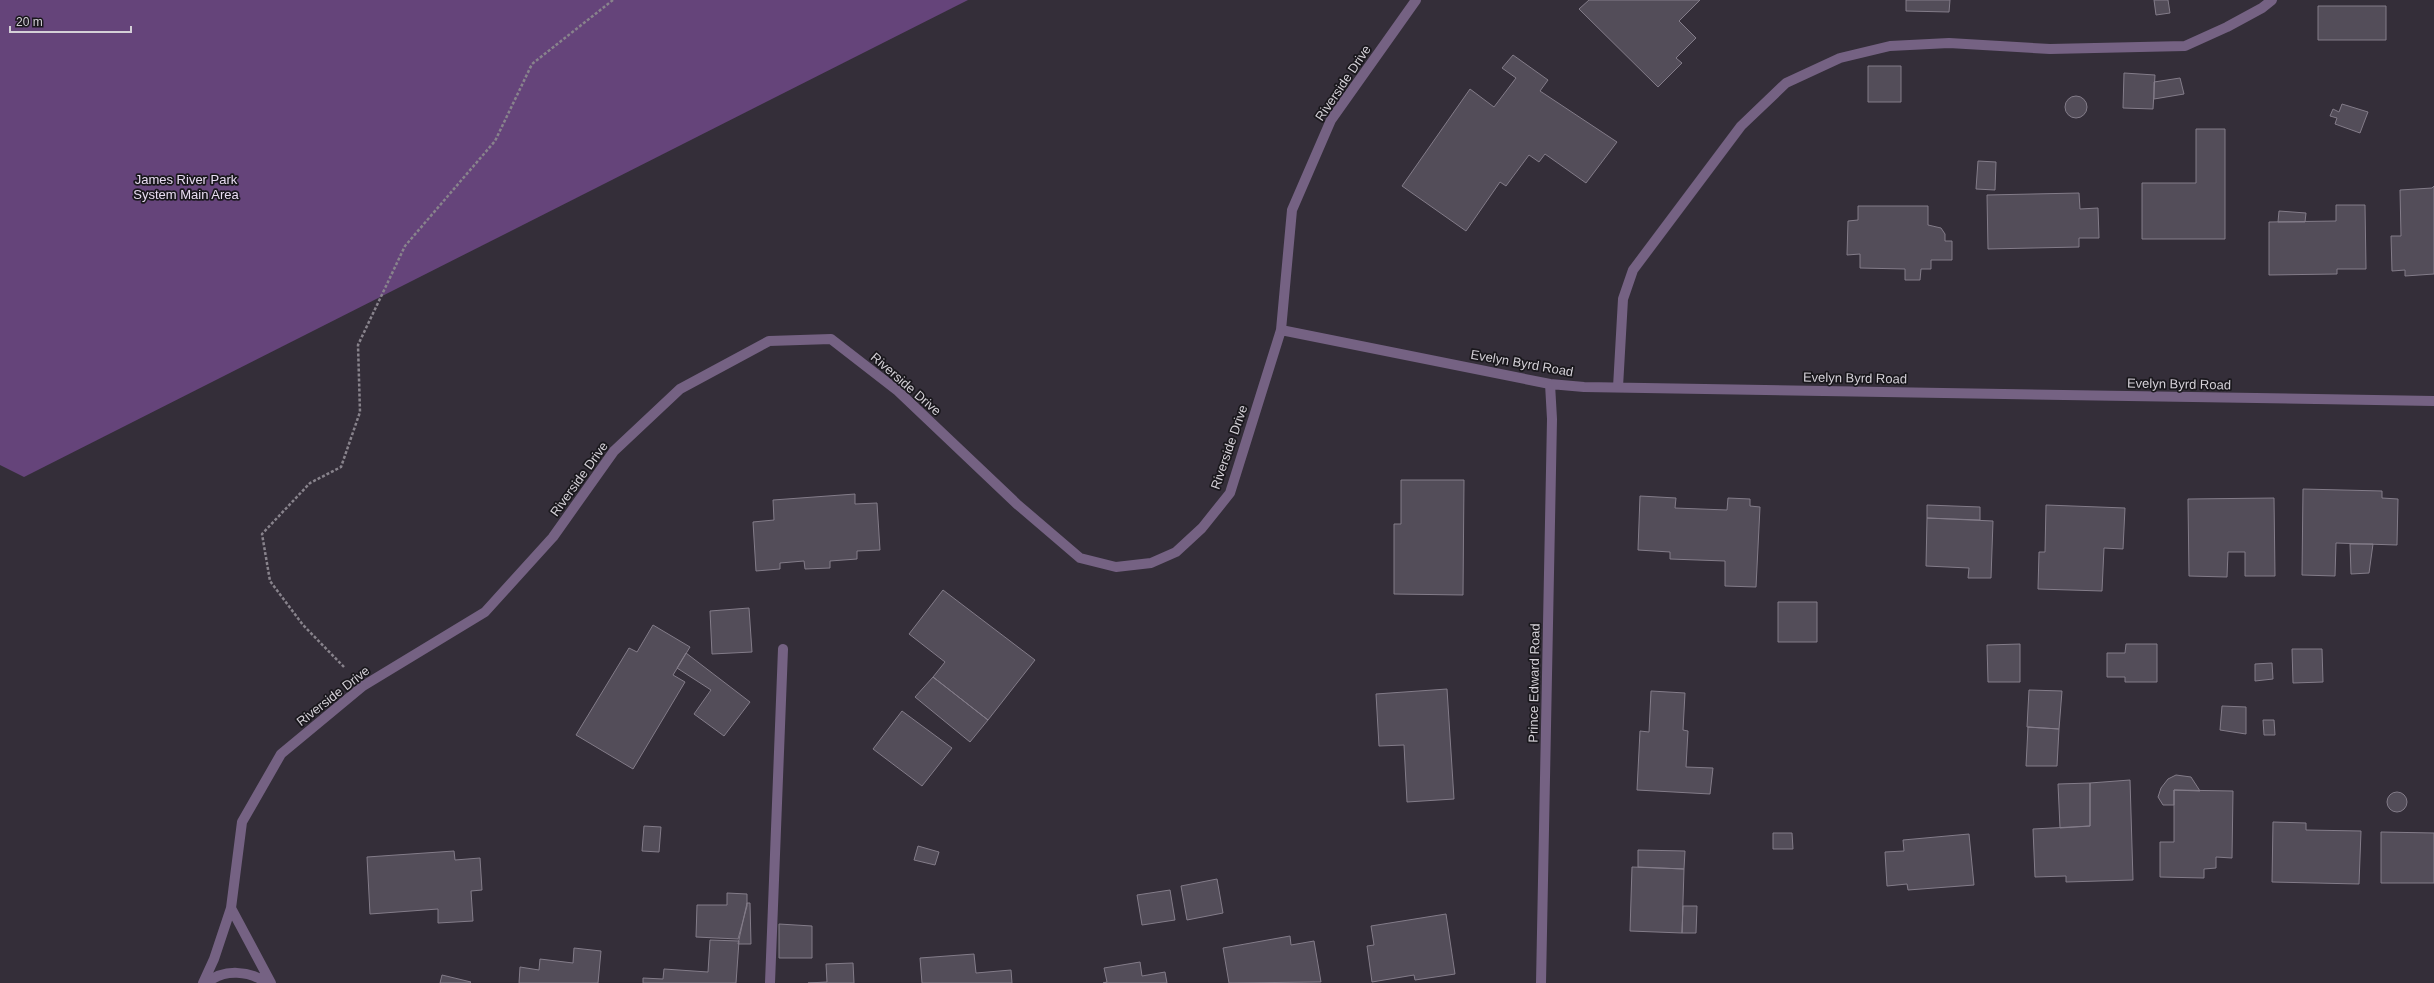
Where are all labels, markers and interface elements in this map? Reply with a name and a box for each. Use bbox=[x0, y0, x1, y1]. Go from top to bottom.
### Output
scale bar bbox=[10, 8, 131, 34]
text: 20 m bbox=[16, 15, 43, 29]
street label: Riverside Drive bbox=[1312, 42, 1374, 124]
park label: James River Park System Main Area bbox=[133, 172, 240, 202]
street label: Evelyn Byrd Road bbox=[1469, 347, 1575, 379]
street label: Riverside Drive bbox=[868, 349, 944, 419]
street label: Evelyn Byrd Road bbox=[1803, 370, 1907, 386]
street label: Evelyn Byrd Road bbox=[2127, 376, 2231, 392]
street label: Riverside Drive bbox=[1208, 403, 1250, 491]
street label: Riverside Drive bbox=[547, 439, 611, 519]
street label: Prince Edward Road bbox=[1525, 623, 1543, 743]
street label: Riverside Drive bbox=[294, 663, 372, 729]

